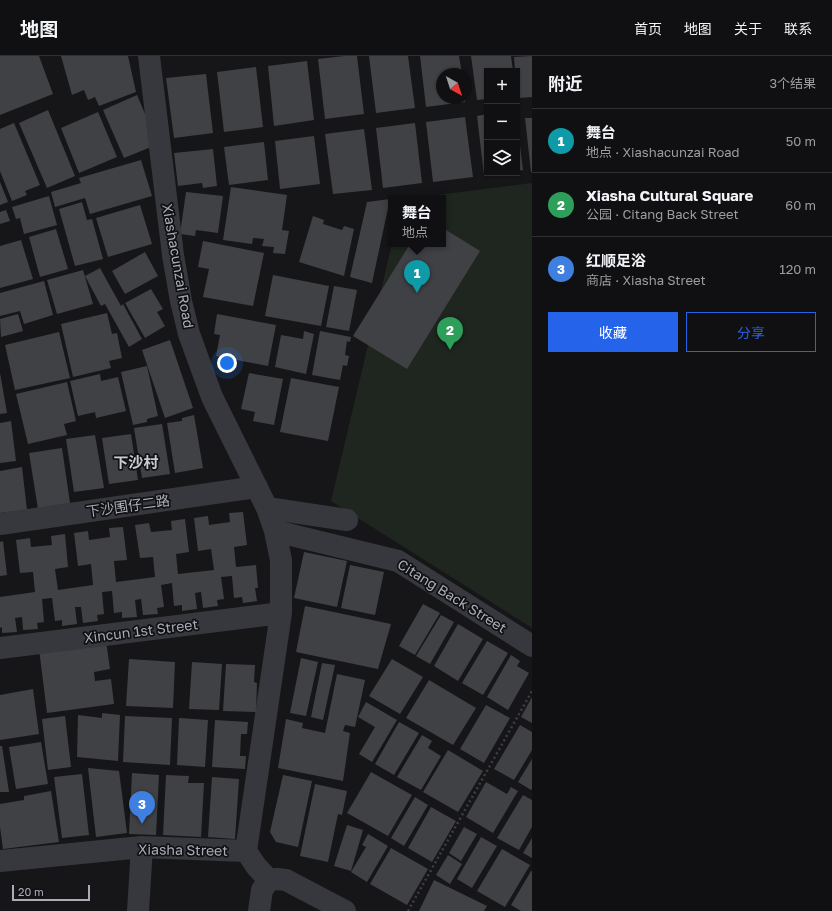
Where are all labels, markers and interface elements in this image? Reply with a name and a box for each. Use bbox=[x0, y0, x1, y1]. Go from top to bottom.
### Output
text: 地图 bbox=[20, 17, 58, 40]
text: 首页 bbox=[634, 20, 662, 37]
text: 地图 bbox=[684, 20, 712, 37]
text: 关于 bbox=[734, 20, 762, 37]
text: 联系 bbox=[784, 20, 812, 37]
north arrow bbox=[436, 68, 472, 104]
map controls bbox=[484, 68, 520, 176]
button: + bbox=[484, 68, 520, 104]
text: 附近 bbox=[548, 73, 582, 94]
text: 3个结果 bbox=[769, 75, 816, 91]
button: − bbox=[484, 104, 520, 140]
text: 舞台 bbox=[586, 123, 616, 141]
text: 1 bbox=[558, 133, 564, 149]
text: 50 m bbox=[786, 133, 816, 149]
button: layers bbox=[484, 140, 520, 176]
text: 地点 · Xiashacunzai Road bbox=[586, 144, 740, 160]
text: Xiasha Cultural Square bbox=[586, 186, 753, 204]
popup bbox=[388, 195, 446, 247]
text: 2 bbox=[557, 197, 565, 213]
text: 60 m bbox=[785, 197, 816, 213]
street label: Xiashacunzai Road bbox=[159, 202, 198, 330]
text: 舞台 bbox=[402, 203, 432, 221]
text: 公园 · Citang Back Street bbox=[586, 206, 739, 222]
text: 地点 bbox=[402, 224, 428, 240]
text: 红顺足浴 bbox=[586, 251, 646, 269]
pin: 1 bbox=[404, 260, 430, 293]
text: 3 bbox=[557, 261, 565, 277]
text: 120 m bbox=[779, 261, 816, 277]
text: 商店 · Xiasha Street bbox=[586, 272, 706, 288]
button: 收藏 bbox=[548, 312, 678, 352]
button: 分享 bbox=[686, 312, 816, 352]
pin: 2 bbox=[437, 317, 463, 350]
your location bbox=[217, 353, 237, 373]
district label: 下沙村 bbox=[113, 453, 159, 471]
street label: 下沙围仔二路 bbox=[85, 491, 171, 520]
street label: Citang Back Street bbox=[395, 555, 510, 636]
street label: Xincun 1st Street bbox=[83, 615, 199, 646]
pin: 3 bbox=[129, 791, 155, 824]
street label: Xiasha Street bbox=[138, 840, 228, 859]
scale bar bbox=[12, 883, 90, 902]
text: 20 m bbox=[18, 885, 44, 898]

